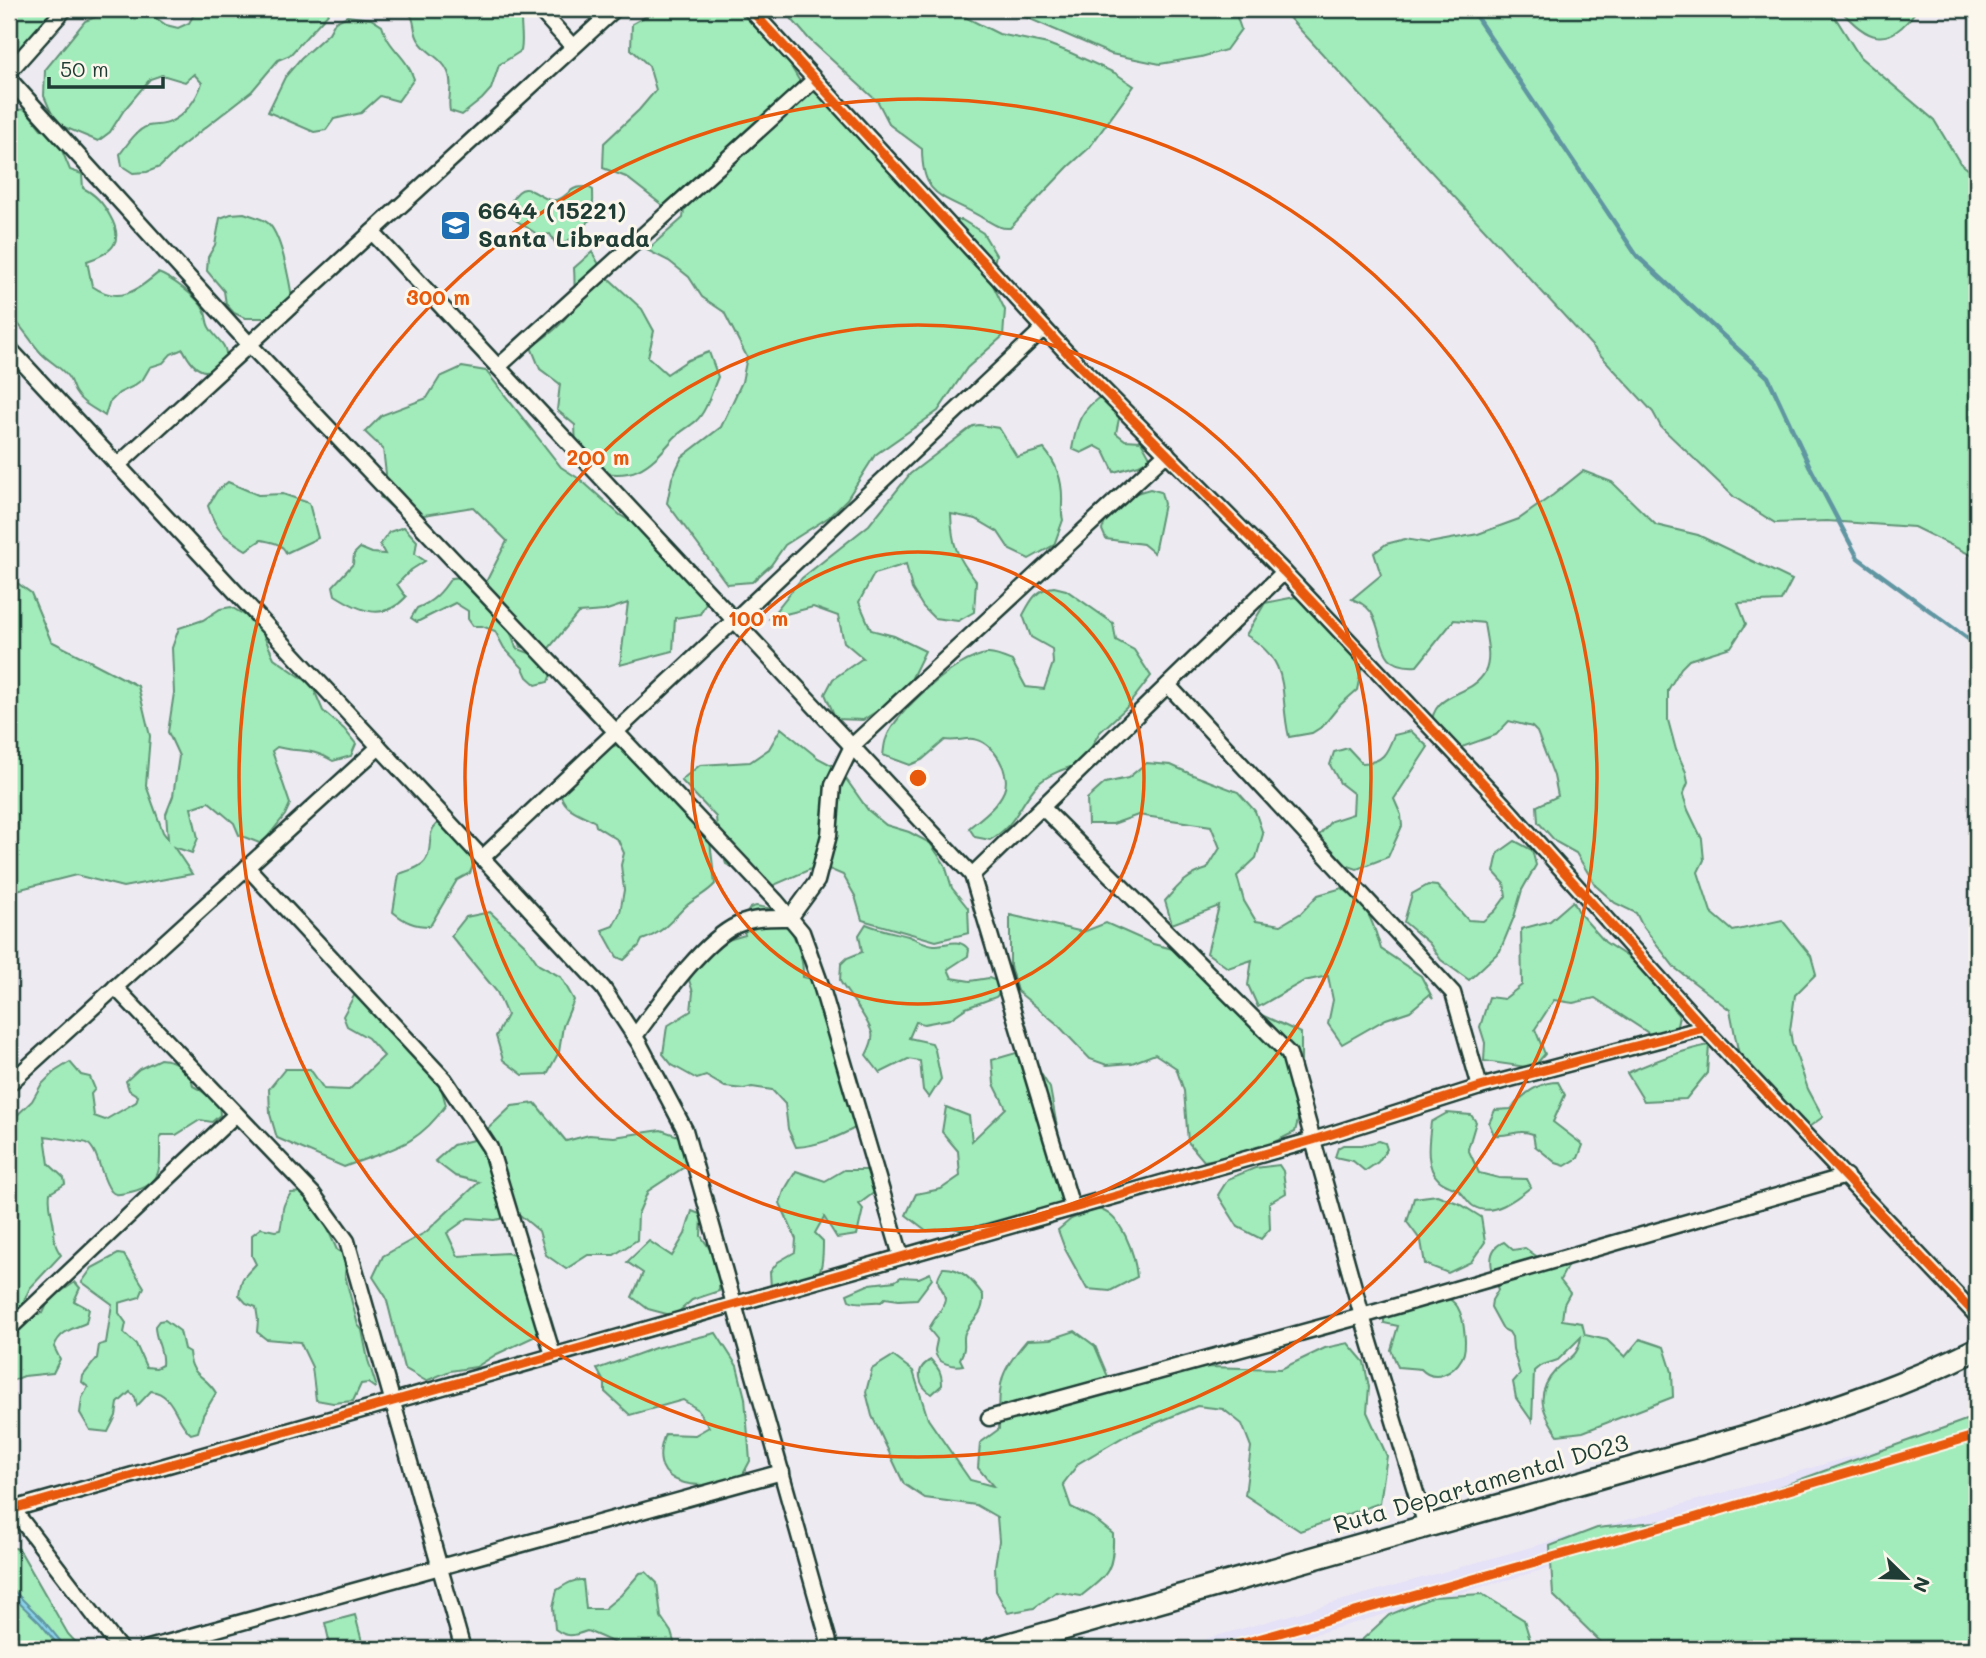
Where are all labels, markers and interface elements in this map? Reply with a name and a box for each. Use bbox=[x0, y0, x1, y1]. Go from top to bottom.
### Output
scale bar bbox=[49, 46, 163, 90]
text: 50 m bbox=[60, 55, 109, 82]
place label: 6644 (15221) Santa Librada bbox=[478, 194, 650, 253]
school or university icon: 6644 (15221) Santa Librada bbox=[438, 208, 472, 242]
text: 300 m bbox=[406, 283, 470, 310]
text: 200 m bbox=[567, 443, 629, 470]
text: 100 m bbox=[728, 604, 788, 631]
centre of rings bbox=[906, 766, 930, 790]
street label: Ruta Departamental D023 bbox=[1329, 1426, 1632, 1540]
north arrow bbox=[1870, 1542, 1940, 1612]
text: N bbox=[1908, 1573, 1936, 1596]

